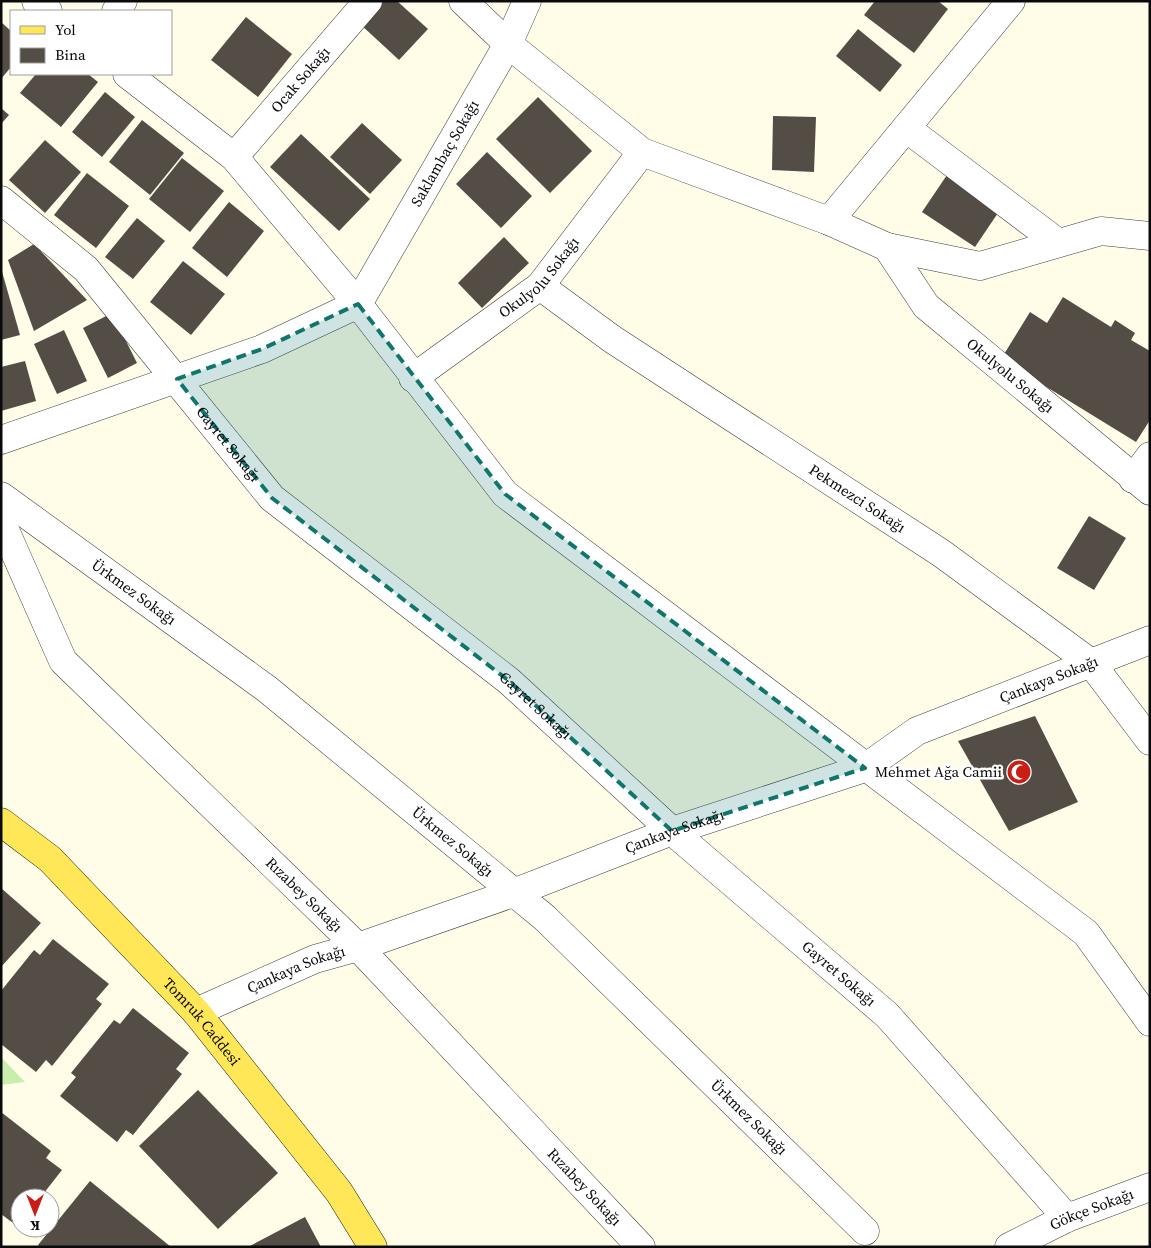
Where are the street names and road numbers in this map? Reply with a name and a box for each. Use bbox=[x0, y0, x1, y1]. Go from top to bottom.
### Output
street label: Ocak Sokağı bbox=[266, 42, 334, 117]
street label: Saklambaç Sokağı bbox=[405, 96, 484, 210]
street label: Okulyolu Sokağı bbox=[494, 232, 584, 323]
street label: Okulyolu Sokağı bbox=[962, 333, 1059, 418]
street label: Gayret Sokağı bbox=[192, 402, 266, 486]
street label: Pekmezci Sokağı bbox=[805, 459, 910, 537]
street label: Ürkmez Sokağı bbox=[87, 554, 181, 630]
street label: Çankaya Sokağı bbox=[996, 650, 1101, 708]
street label: Gayret Sokağı bbox=[495, 666, 577, 744]
street label: Ürkmez Sokağı bbox=[408, 801, 498, 881]
street label: Çankaya Sokağı bbox=[622, 804, 727, 858]
street label: Rızabey Sokağı bbox=[261, 852, 348, 937]
street label: Gayret Sokağı bbox=[798, 936, 881, 1011]
street label: Çankaya Sokağı bbox=[244, 940, 347, 998]
street label: Tomruk Caddesi bbox=[159, 973, 246, 1070]
street label: Ürkmez Sokağı bbox=[706, 1075, 792, 1160]
street label: Rızabey Sokağı bbox=[543, 1143, 627, 1230]
street label: Gökçe Sokağı bbox=[1046, 1183, 1136, 1235]

